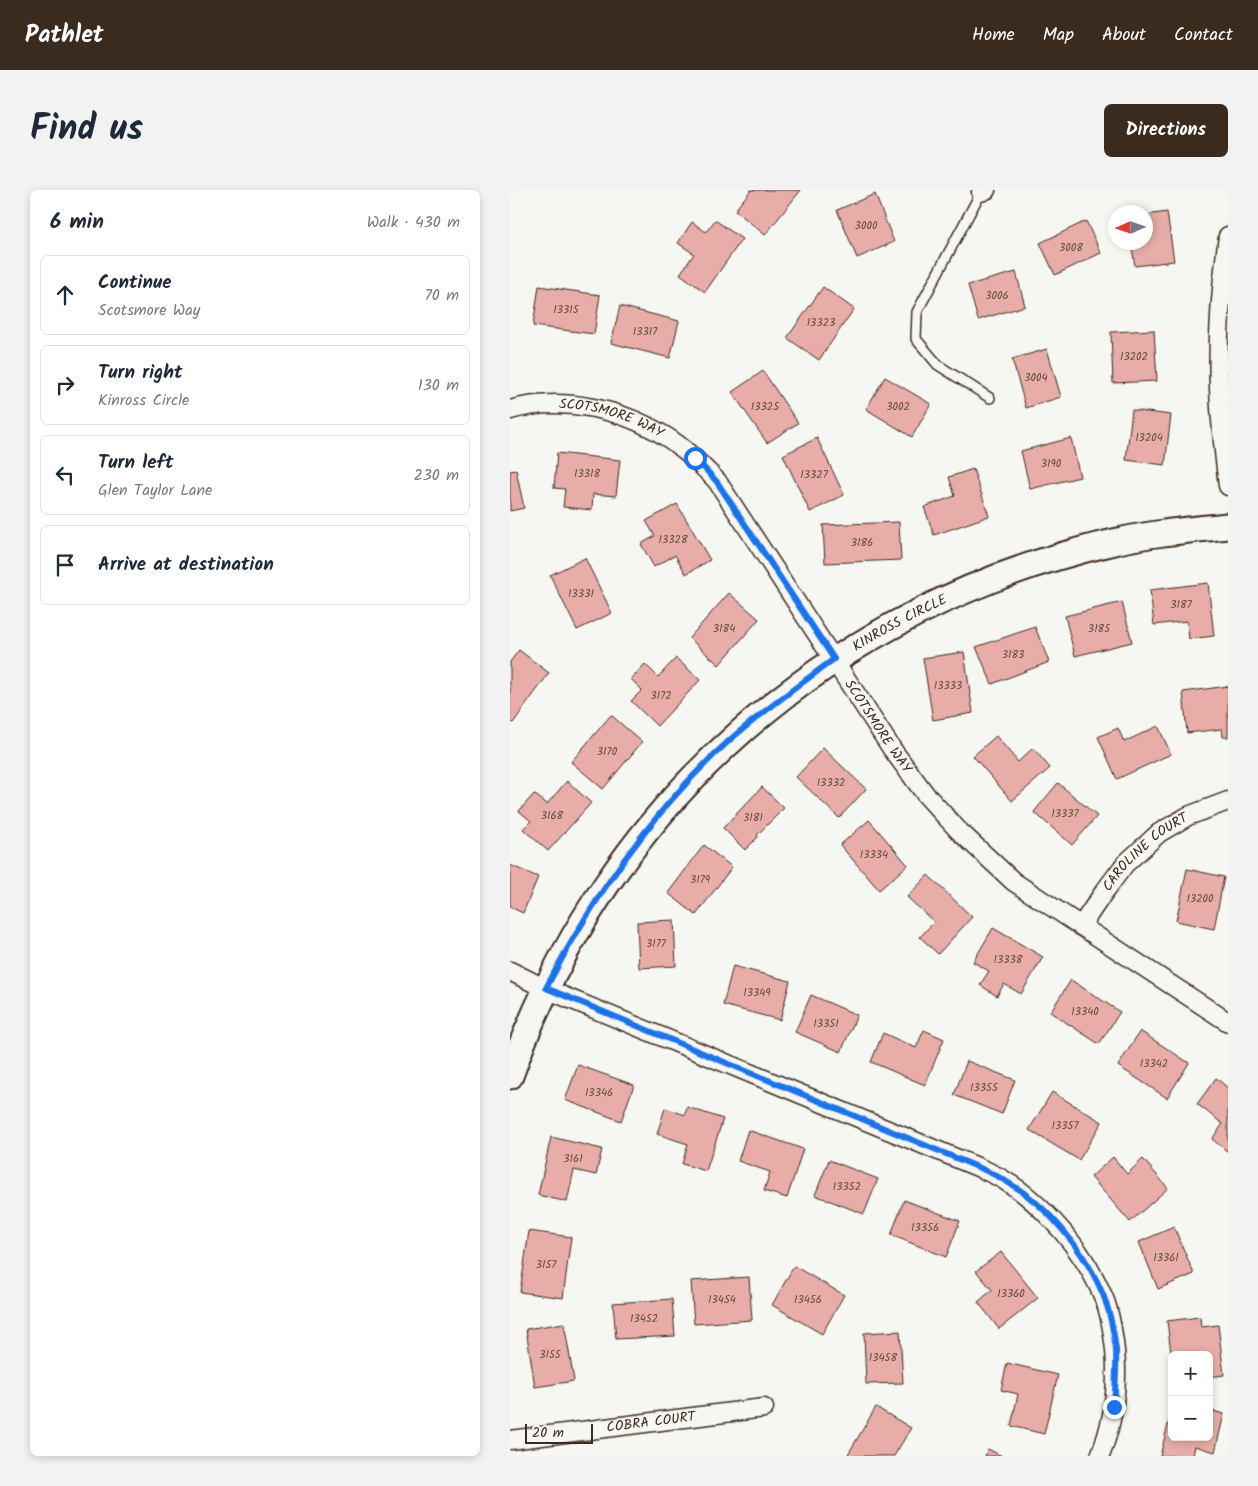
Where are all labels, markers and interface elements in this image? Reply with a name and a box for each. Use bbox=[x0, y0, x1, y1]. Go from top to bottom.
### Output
text: Pathlet bbox=[25, 16, 104, 55]
text: Home bbox=[972, 21, 1015, 50]
text: Map bbox=[1043, 21, 1074, 50]
text: About bbox=[1102, 21, 1146, 50]
text: Contact bbox=[1174, 21, 1233, 50]
text: Find us bbox=[30, 102, 143, 158]
button: Directions bbox=[1104, 104, 1228, 157]
north arrow bbox=[1108, 205, 1153, 250]
text: 6 min bbox=[50, 206, 104, 239]
text: Walk · 430 m bbox=[367, 210, 460, 235]
house number: 3000 bbox=[855, 217, 878, 235]
house number: 3008 bbox=[1059, 239, 1083, 257]
text: Continue bbox=[98, 268, 171, 298]
icon: ahead bbox=[51, 281, 79, 309]
text: 70 m bbox=[424, 283, 459, 308]
house number: 3006 bbox=[985, 287, 1009, 305]
text: Scotsmore Way bbox=[98, 298, 200, 323]
house number: 13315 bbox=[553, 301, 580, 319]
house number: 13323 bbox=[807, 314, 835, 332]
house number: 13317 bbox=[633, 323, 658, 341]
house number: 13202 bbox=[1120, 348, 1148, 366]
text: Turn right bbox=[98, 358, 183, 388]
house number: 3004 bbox=[1024, 369, 1048, 387]
icon: right bbox=[51, 371, 79, 399]
text: 130 m bbox=[418, 373, 459, 398]
text: Kinross Circle bbox=[98, 388, 189, 413]
street label: SCOTSMORE WAY bbox=[559, 393, 669, 444]
house number: 13325 bbox=[751, 398, 780, 416]
house number: 3002 bbox=[886, 398, 910, 416]
house number: 13204 bbox=[1135, 429, 1163, 447]
route start bbox=[684, 447, 707, 470]
text: Turn left bbox=[98, 448, 173, 478]
house number: 3190 bbox=[1041, 455, 1062, 473]
icon: left bbox=[51, 461, 79, 489]
text: 230 m bbox=[413, 463, 459, 488]
house number: 13318 bbox=[574, 465, 600, 483]
house number: 13327 bbox=[800, 466, 829, 484]
text: Glen Taylor Lane bbox=[98, 478, 212, 503]
house number: 13328 bbox=[658, 531, 688, 549]
house number: 3186 bbox=[851, 534, 873, 552]
text: Arrive at destination bbox=[98, 550, 274, 580]
icon: arrive bbox=[51, 551, 79, 579]
house number: 13331 bbox=[568, 585, 594, 603]
street label: KINROSS CIRCLE bbox=[848, 588, 951, 657]
house number: 3187 bbox=[1170, 596, 1193, 614]
house number: 3184 bbox=[713, 620, 735, 638]
house number: 3185 bbox=[1088, 620, 1111, 638]
house number: 3183 bbox=[1002, 646, 1024, 664]
street label: SCOTSMORE WAY bbox=[839, 675, 918, 779]
house number: 13333 bbox=[934, 677, 962, 695]
house number: 3172 bbox=[650, 687, 672, 705]
house number: 3170 bbox=[597, 743, 618, 761]
house number: 13332 bbox=[817, 774, 845, 792]
house number: 13337 bbox=[1051, 805, 1080, 823]
house number: 3168 bbox=[541, 807, 564, 825]
street label: CAROLINE COURT bbox=[1097, 807, 1193, 896]
house number: 3181 bbox=[743, 809, 763, 827]
house number: 13334 bbox=[860, 846, 888, 864]
house number: 3179 bbox=[690, 871, 711, 889]
house number: 13200 bbox=[1186, 890, 1214, 908]
house number: 3177 bbox=[646, 935, 667, 953]
house number: 13338 bbox=[994, 951, 1023, 969]
house number: 13349 bbox=[743, 984, 771, 1002]
house number: 13340 bbox=[1071, 1003, 1099, 1021]
house number: 13351 bbox=[813, 1015, 839, 1033]
house number: 13342 bbox=[1140, 1055, 1168, 1073]
house number: 13355 bbox=[970, 1079, 999, 1097]
house number: 13346 bbox=[585, 1084, 613, 1102]
house number: 13357 bbox=[1052, 1117, 1079, 1135]
house number: 3161 bbox=[563, 1150, 583, 1168]
house number: 13352 bbox=[833, 1178, 861, 1196]
house number: 13356 bbox=[911, 1219, 939, 1237]
house number: 13361 bbox=[1153, 1249, 1179, 1267]
house number: 3157 bbox=[536, 1256, 557, 1274]
house number: 13360 bbox=[997, 1285, 1025, 1303]
house number: 13454 bbox=[708, 1291, 736, 1309]
house number: 13456 bbox=[794, 1291, 822, 1309]
house number: 13452 bbox=[630, 1310, 658, 1328]
house number: 3155 bbox=[539, 1346, 562, 1364]
house number: 13458 bbox=[869, 1349, 898, 1367]
map controls bbox=[1168, 1351, 1213, 1441]
button: + bbox=[1168, 1351, 1213, 1396]
route end bbox=[1103, 1396, 1126, 1419]
button: − bbox=[1168, 1396, 1213, 1441]
street label: COBRA COURT bbox=[605, 1406, 698, 1439]
scale bar bbox=[525, 1421, 592, 1444]
text: 20 m bbox=[532, 1422, 564, 1444]

